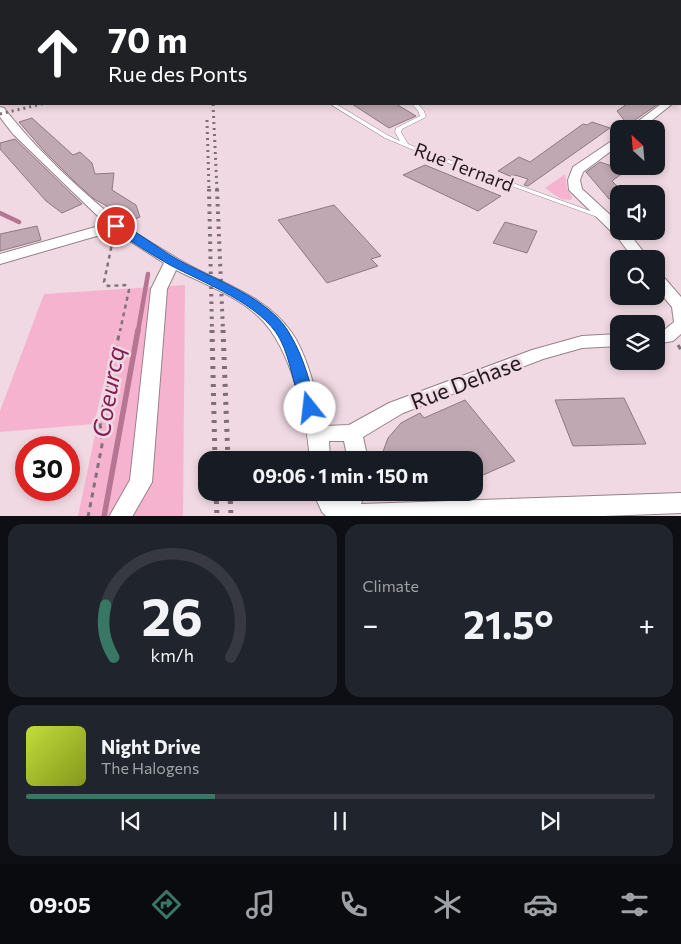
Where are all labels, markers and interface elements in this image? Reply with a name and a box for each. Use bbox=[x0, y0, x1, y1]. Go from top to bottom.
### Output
text: 70 m bbox=[108, 17, 188, 60]
icon: ahead bbox=[25, 20, 90, 85]
text: Rue des Ponts bbox=[108, 60, 247, 87]
north arrow bbox=[610, 120, 665, 175]
map controls bbox=[610, 120, 665, 370]
street label: Rue Ternard bbox=[411, 137, 517, 196]
button: sound bbox=[610, 185, 665, 240]
pin bbox=[95, 205, 137, 247]
icon: arrive bbox=[102, 212, 130, 240]
button: search bbox=[610, 250, 665, 305]
button: layers bbox=[610, 315, 665, 370]
water label: Coeurcq bbox=[85, 344, 130, 440]
street label: Rue Dehase bbox=[407, 348, 525, 415]
position arrow bbox=[283, 381, 335, 433]
speed limit sign: 30 bbox=[15, 436, 80, 501]
text: 09:06 · 1 min · 150 m bbox=[253, 464, 428, 487]
text: Climate bbox=[363, 576, 419, 595]
text: 26 bbox=[142, 583, 203, 647]
text: 21.5° bbox=[463, 600, 554, 647]
text: − bbox=[363, 607, 378, 641]
text: + bbox=[639, 607, 655, 641]
text: km/h bbox=[151, 644, 194, 666]
text: Night Drive bbox=[101, 735, 201, 758]
text: The Halogens bbox=[101, 758, 199, 777]
icon: previous bbox=[117, 807, 145, 835]
icon: pause bbox=[326, 807, 354, 835]
icon: next bbox=[536, 807, 564, 835]
icon: directions bbox=[149, 887, 184, 922]
icon: music bbox=[243, 887, 278, 922]
icon: phone bbox=[336, 887, 371, 922]
icon: climate bbox=[430, 887, 465, 922]
icon: car bbox=[523, 887, 558, 922]
icon: filters bbox=[617, 887, 652, 922]
text: 09:05 bbox=[29, 891, 91, 918]

